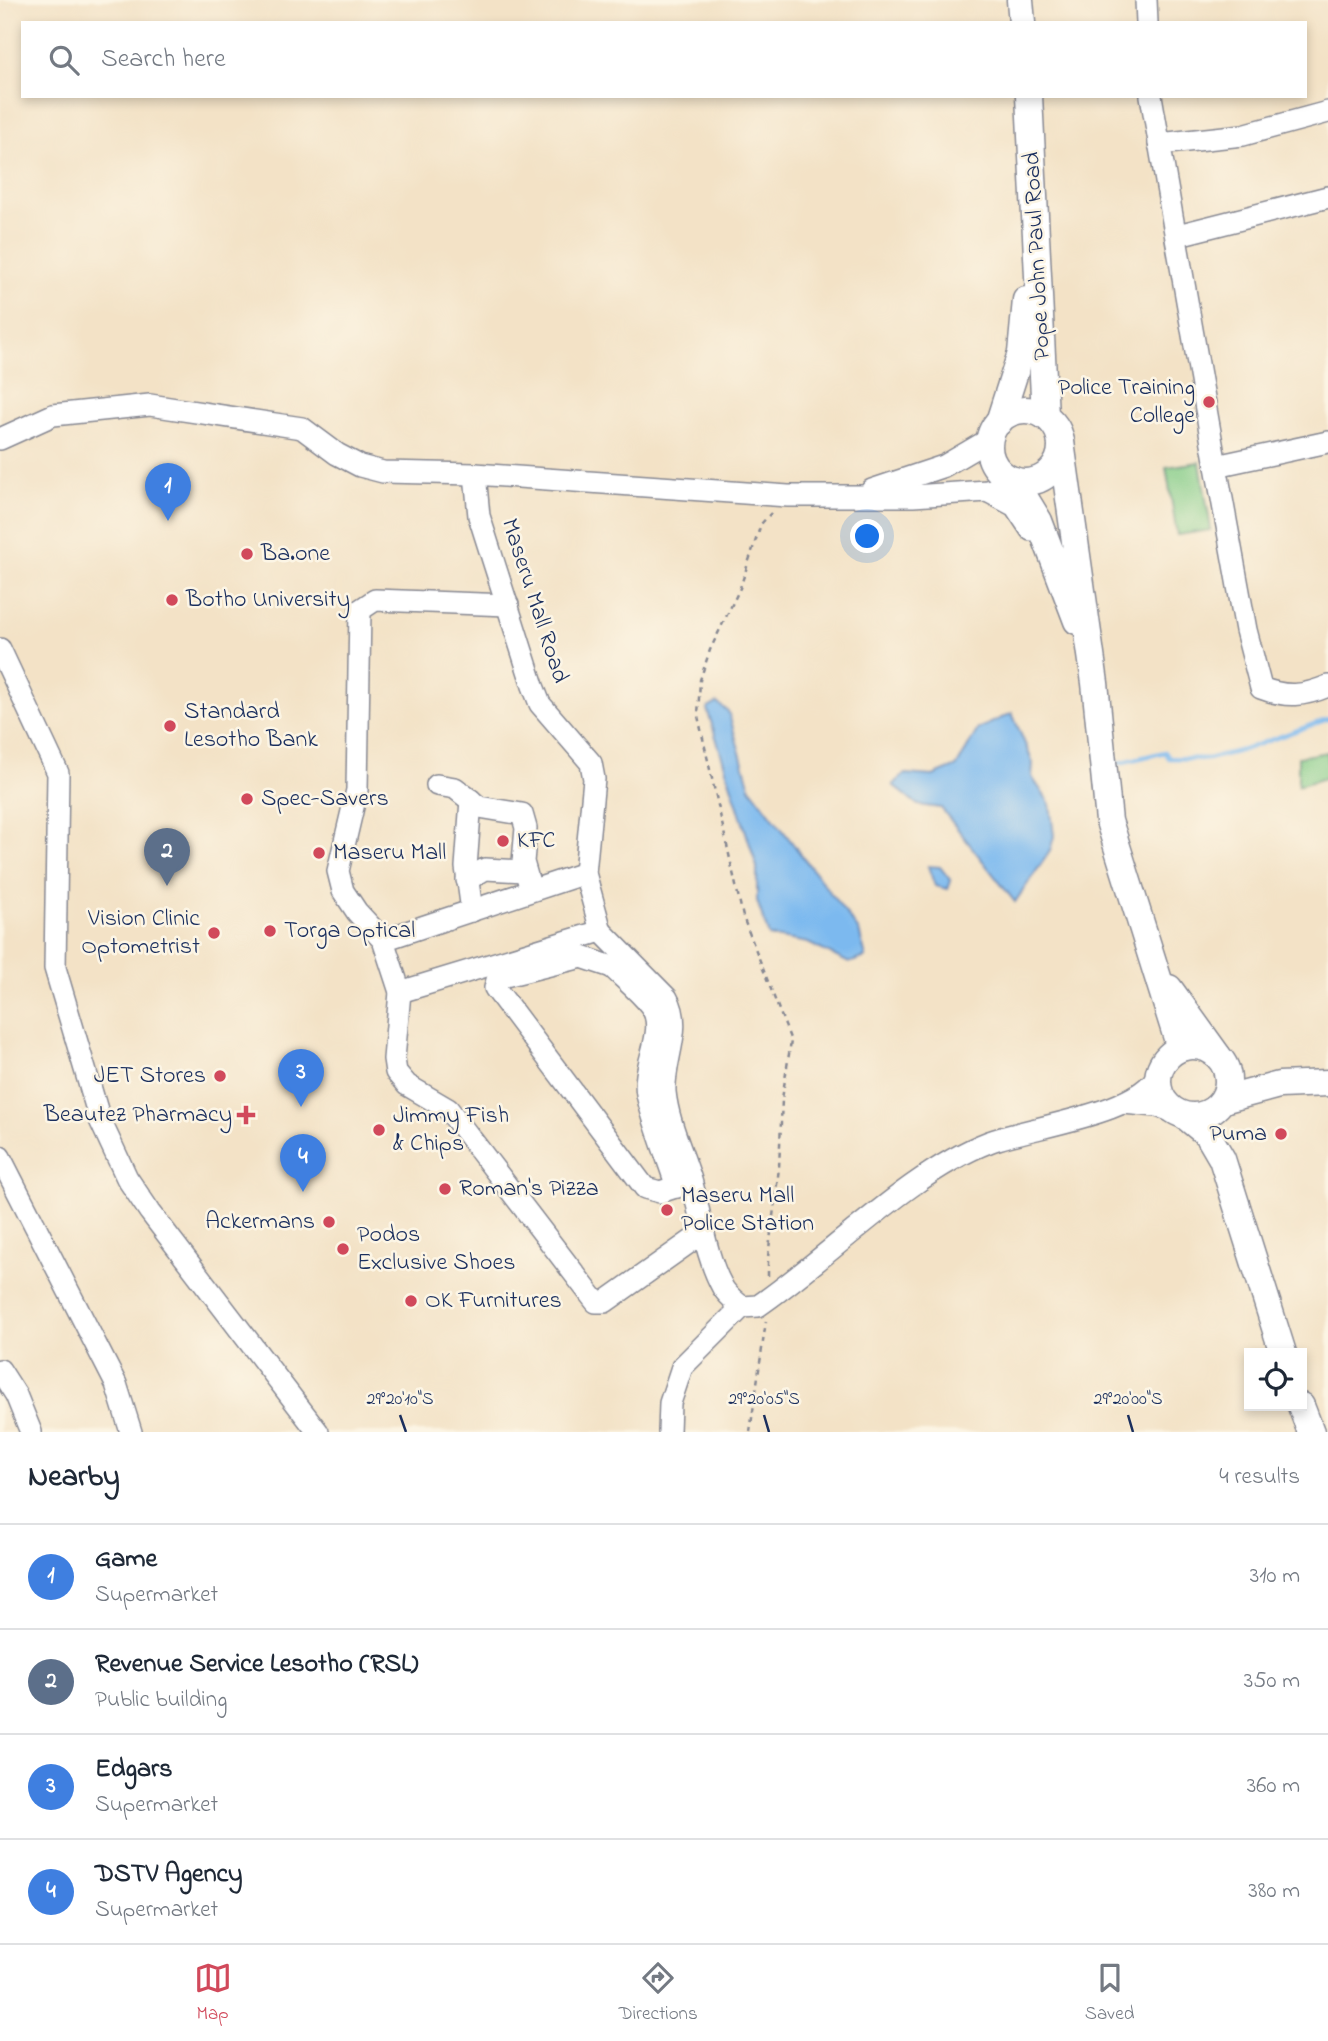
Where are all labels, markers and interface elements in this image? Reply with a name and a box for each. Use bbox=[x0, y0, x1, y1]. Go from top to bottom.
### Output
search box bbox=[21, 21, 1307, 98]
icon: search bbox=[45, 41, 83, 79]
text: Search here bbox=[101, 41, 226, 79]
street label: Pope John Paul Road bbox=[1015, 150, 1061, 361]
place label: Police Training College bbox=[1058, 371, 1195, 434]
marker: Police Training College bbox=[1201, 394, 1217, 410]
pin: 1 bbox=[145, 463, 191, 521]
street label: Maseru Mall Road bbox=[491, 514, 577, 688]
your location bbox=[850, 519, 884, 553]
place label: Ba.one bbox=[260, 537, 330, 572]
marker: Ba.one bbox=[239, 546, 255, 562]
place label: Botho University bbox=[185, 583, 350, 619]
marker: Botho University bbox=[164, 592, 180, 608]
place label: Standard Lesotho Bank bbox=[184, 695, 318, 758]
marker: Standard Lesotho Bank bbox=[162, 718, 178, 734]
place label: Spec-Savers bbox=[261, 782, 389, 817]
marker: Spec-Savers bbox=[239, 791, 255, 807]
place label: KFC bbox=[517, 824, 555, 859]
pin: 2 bbox=[144, 828, 190, 886]
marker: KFC bbox=[495, 833, 511, 849]
place label: Maseru Mall bbox=[333, 836, 446, 871]
marker: Maseru Mall bbox=[311, 845, 327, 861]
place label: Vision Clinic Optometrist bbox=[81, 902, 200, 965]
place label: Torga Optical bbox=[284, 914, 415, 949]
marker: Torga Optical bbox=[262, 923, 278, 939]
marker: Vision Clinic Optometrist bbox=[206, 925, 222, 941]
pin: 3 bbox=[278, 1049, 324, 1107]
place label: JET Stores bbox=[94, 1059, 206, 1094]
marker: JET Stores bbox=[212, 1068, 228, 1084]
place label: Beautez Pharmacy bbox=[43, 1098, 232, 1134]
place label: Jimmy Fish & Chips bbox=[393, 1099, 509, 1162]
marker: Beautez Pharmacy bbox=[238, 1107, 254, 1123]
place label: Puma bbox=[1209, 1117, 1267, 1152]
marker: Jimmy Fish & Chips bbox=[371, 1122, 387, 1138]
marker: Puma bbox=[1273, 1126, 1289, 1142]
pin: 4 bbox=[280, 1134, 326, 1192]
place label: Roman's Pizza bbox=[459, 1172, 599, 1207]
place label: Maseru Mall Police Station bbox=[681, 1179, 814, 1242]
marker: Roman's Pizza bbox=[437, 1181, 453, 1197]
marker: Maseru Mall Police Station bbox=[659, 1202, 675, 1218]
place label: Ackermans bbox=[205, 1205, 315, 1240]
marker: Ackermans bbox=[321, 1214, 337, 1230]
place label: Podos Exclusive Shoes bbox=[357, 1218, 515, 1281]
marker: Podos Exclusive Shoes bbox=[335, 1241, 351, 1257]
place label: OK Furnitures bbox=[425, 1284, 562, 1319]
marker: OK Furnitures bbox=[403, 1293, 419, 1309]
map controls bbox=[1244, 1348, 1307, 1411]
button: locate bbox=[1244, 1348, 1307, 1411]
text: 29°20'10"S bbox=[366, 1387, 434, 1413]
text: 29°20'05"S bbox=[728, 1387, 800, 1413]
text: 29°20'00"S bbox=[1093, 1387, 1163, 1413]
text: Nearby bbox=[28, 1456, 120, 1500]
text: 4 results bbox=[1219, 1461, 1300, 1494]
text: Game bbox=[95, 1541, 157, 1579]
text: 1 bbox=[47, 1560, 55, 1593]
text: 310 m bbox=[1250, 1560, 1300, 1593]
text: Supermarket bbox=[95, 1579, 218, 1612]
text: Revenue Service Lesotho (RSL) bbox=[95, 1646, 418, 1684]
text: 2 bbox=[45, 1665, 57, 1698]
text: 350 m bbox=[1244, 1665, 1300, 1698]
text: Public building bbox=[95, 1684, 227, 1717]
text: Edgars bbox=[95, 1751, 172, 1789]
text: 3 bbox=[46, 1770, 56, 1803]
text: 360 m bbox=[1247, 1770, 1300, 1803]
text: Supermarket bbox=[95, 1789, 218, 1822]
text: DSTV Agency bbox=[95, 1856, 243, 1894]
text: 4 bbox=[46, 1875, 56, 1908]
text: 380 m bbox=[1248, 1875, 1300, 1908]
text: Supermarket bbox=[95, 1894, 218, 1927]
tab: Map bbox=[194, 1959, 232, 2028]
tab: Directions bbox=[619, 1959, 698, 2028]
tab: Saved bbox=[1085, 1959, 1134, 2028]

